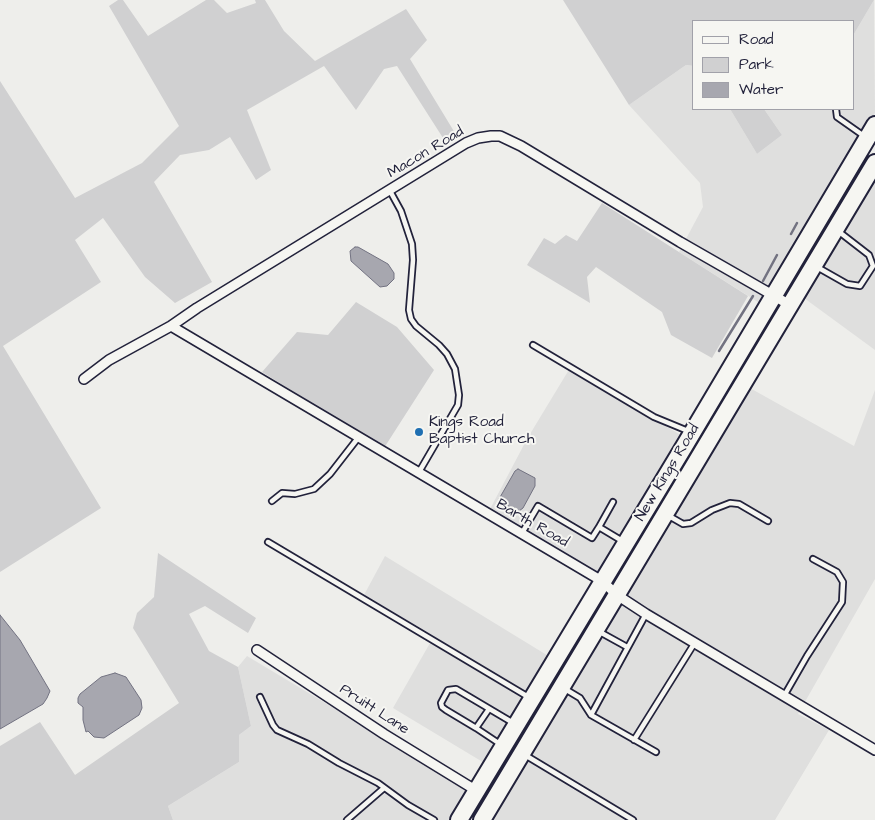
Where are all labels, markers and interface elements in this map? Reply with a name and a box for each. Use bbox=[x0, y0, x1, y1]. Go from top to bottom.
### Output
legend bbox=[692, 20, 855, 110]
text: Road bbox=[739, 29, 773, 50]
text: Park bbox=[739, 54, 774, 75]
text: Water bbox=[739, 79, 783, 100]
street label: Macon Road bbox=[385, 123, 467, 183]
place label: Kings Road Baptist Church bbox=[429, 414, 534, 449]
street label: New Kings Road bbox=[632, 421, 704, 525]
marker: Kings Road Baptist Church bbox=[413, 426, 425, 438]
street label: Barth Road bbox=[493, 496, 571, 552]
street label: Pruitt Lane bbox=[336, 681, 412, 739]

